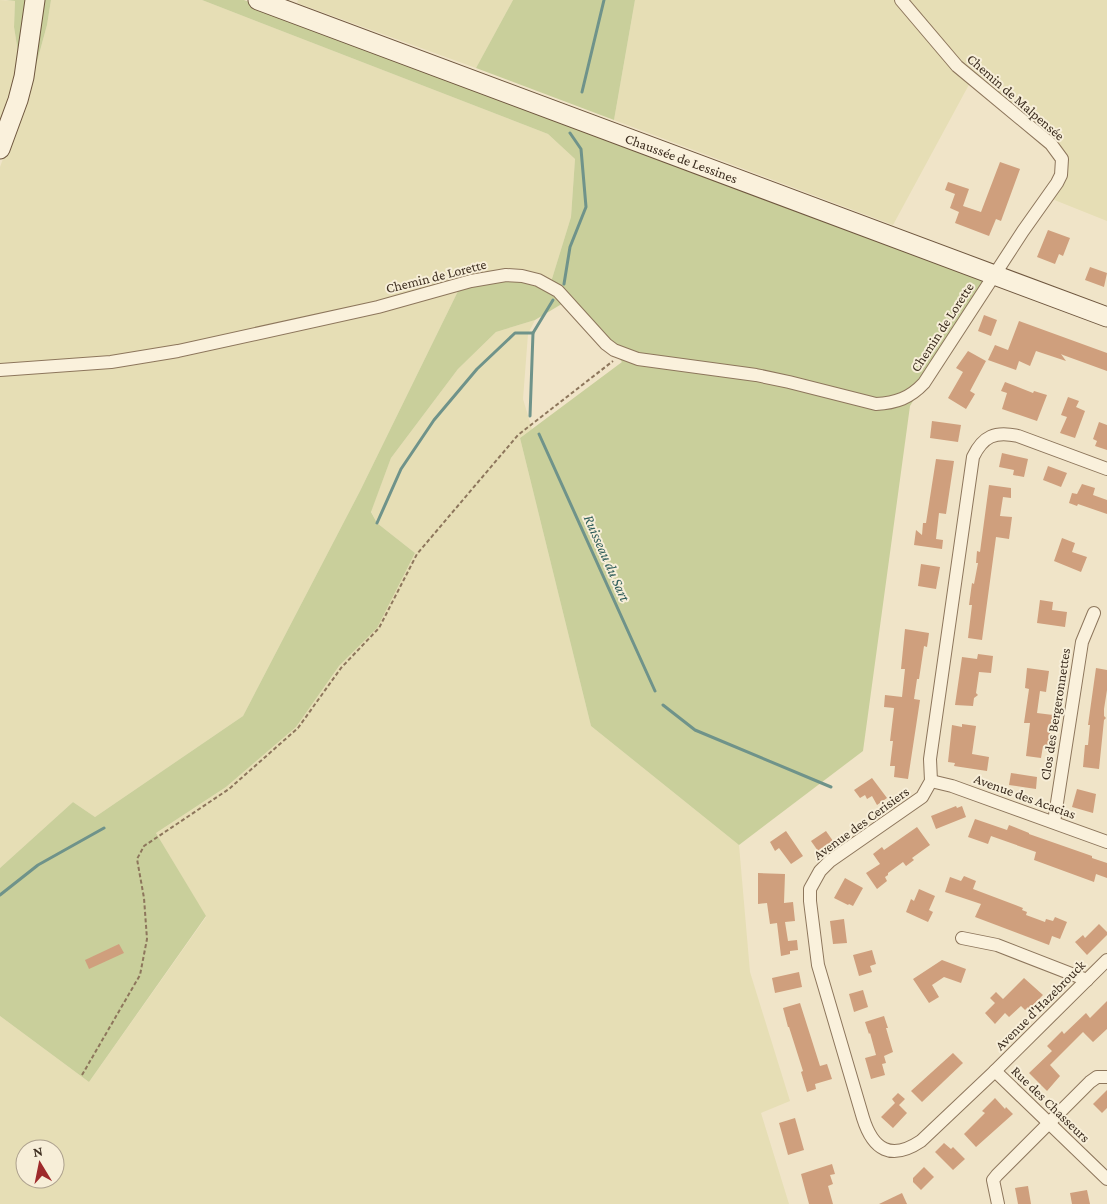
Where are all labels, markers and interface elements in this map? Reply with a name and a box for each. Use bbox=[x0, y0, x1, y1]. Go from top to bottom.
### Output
street label: Chemin de Malpensée bbox=[964, 50, 1068, 144]
street label: Chaussée de Lessines bbox=[623, 130, 740, 186]
street label: Chemin de Lorette bbox=[384, 256, 488, 296]
street label: Chemin de Lorette bbox=[907, 279, 977, 375]
water label: Ruisseau du Sart bbox=[581, 512, 633, 604]
street label: Clos des Bergeronnettes bbox=[1037, 647, 1073, 781]
street label: Avenue des Acacias bbox=[972, 770, 1078, 822]
street label: Avenue des Cerisiers bbox=[810, 783, 912, 863]
street label: Avenue d'Hazebrouck bbox=[992, 956, 1089, 1053]
street label: Rue des Chasseurs bbox=[1009, 1063, 1093, 1145]
north arrow bbox=[15, 1139, 65, 1189]
text: N bbox=[32, 1142, 44, 1160]

